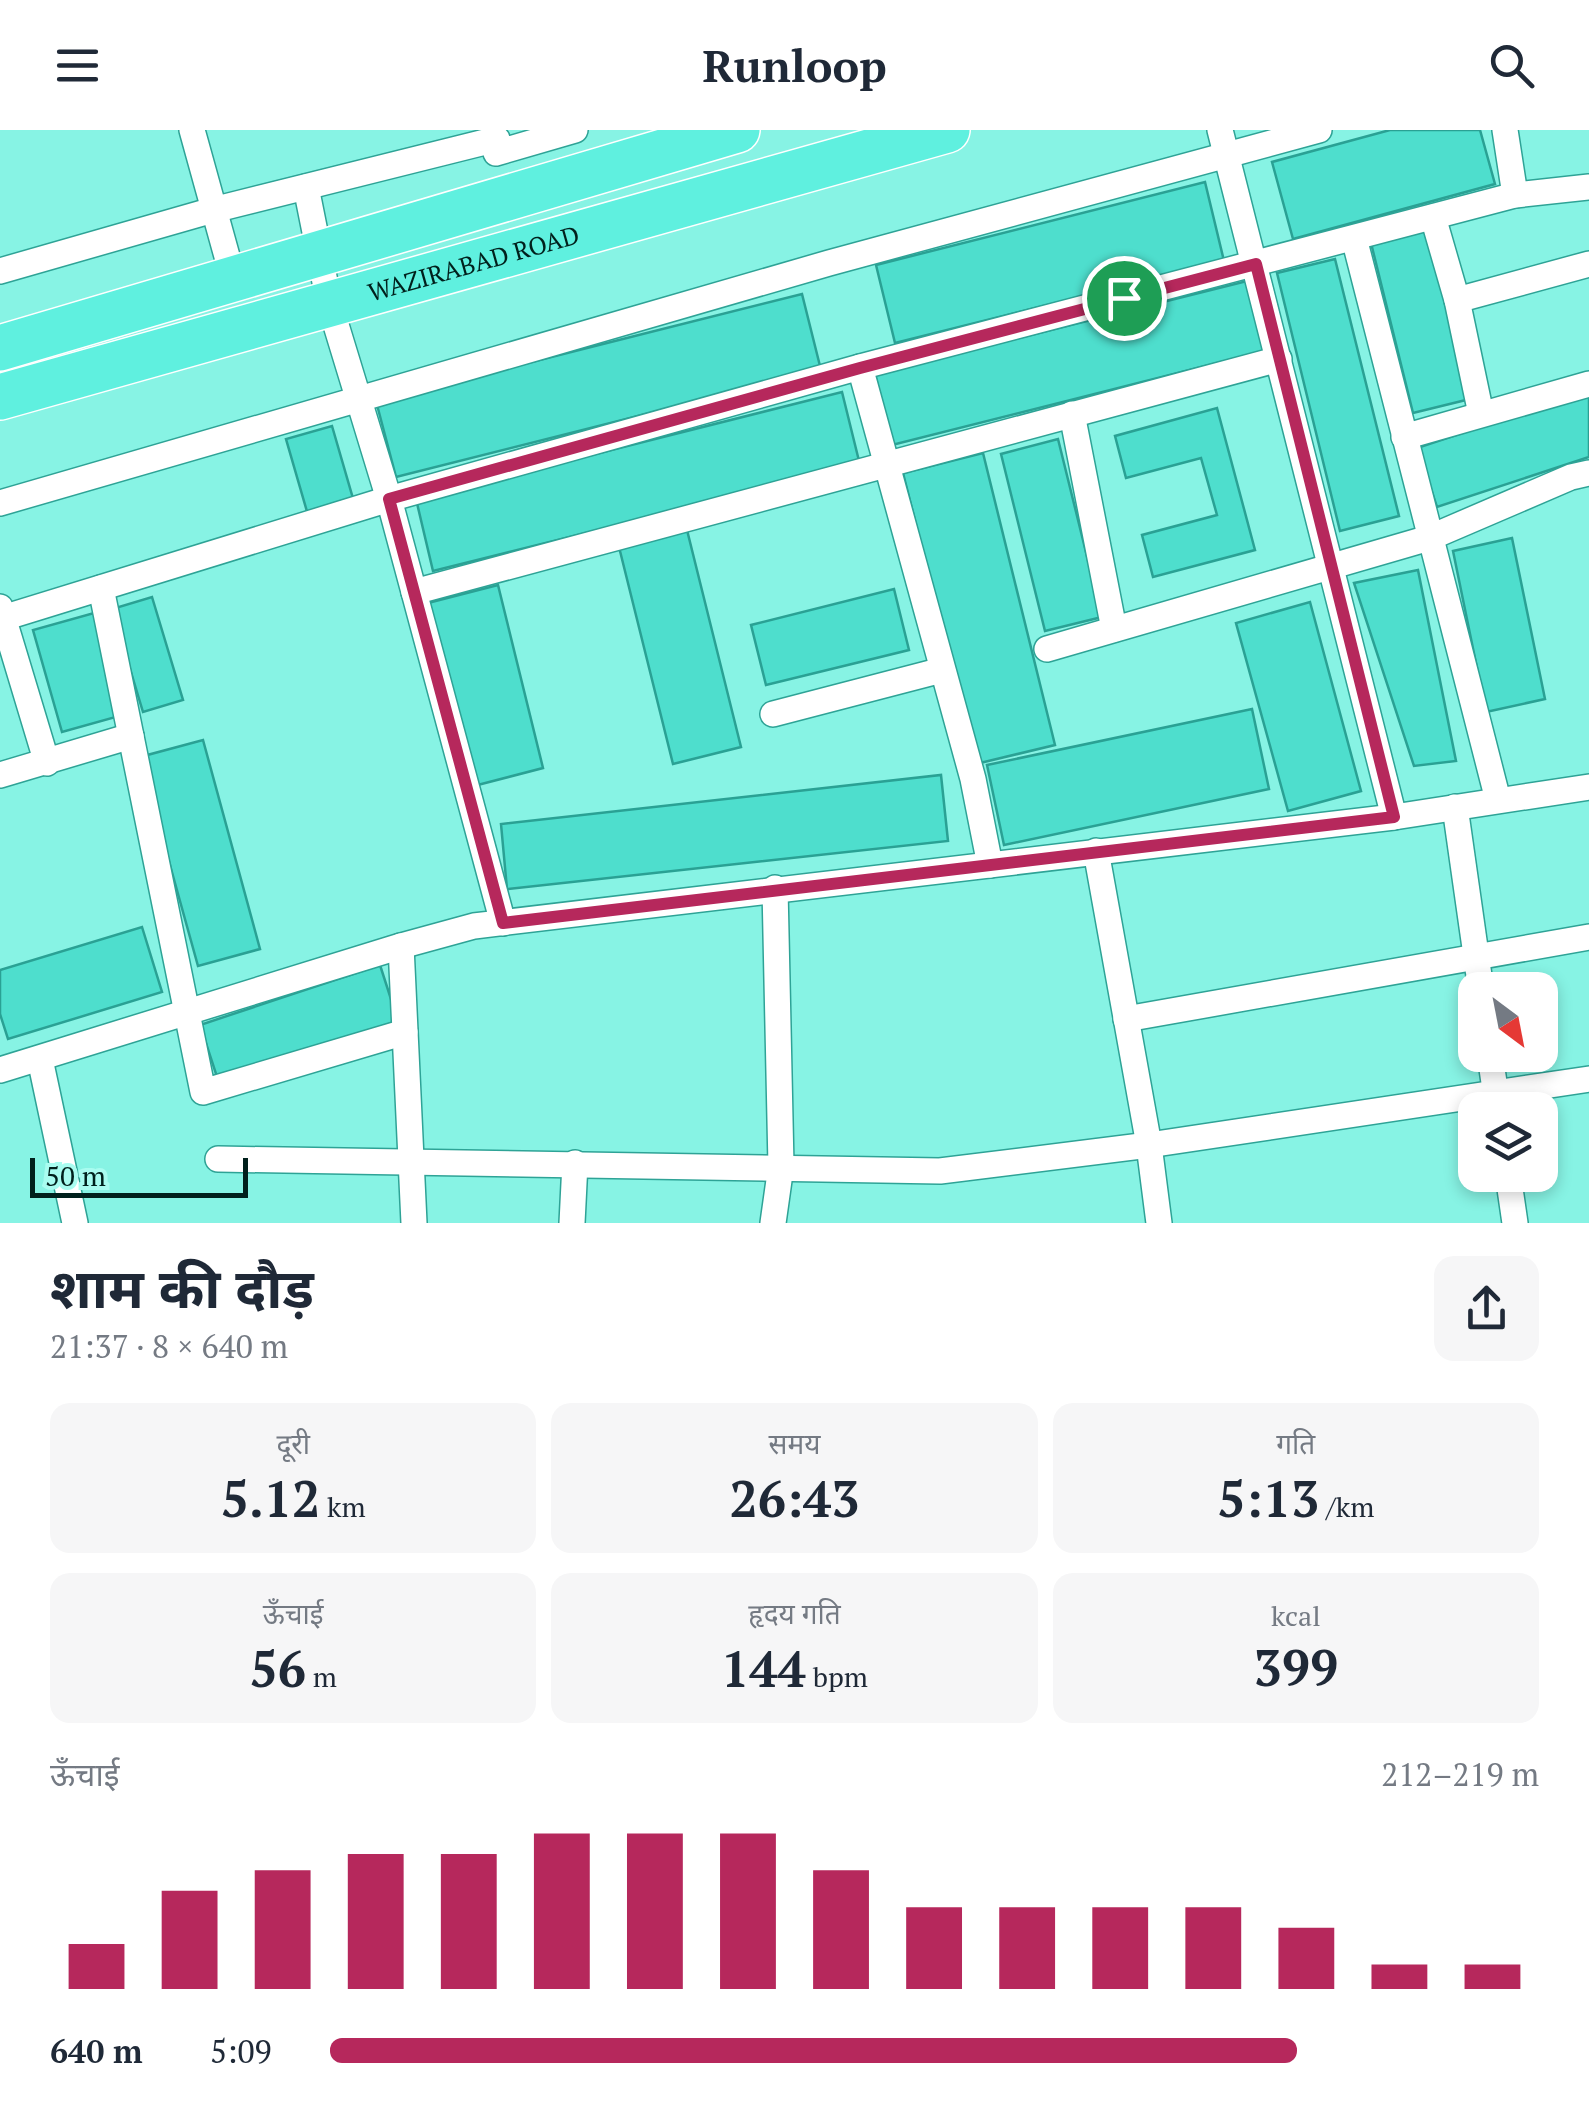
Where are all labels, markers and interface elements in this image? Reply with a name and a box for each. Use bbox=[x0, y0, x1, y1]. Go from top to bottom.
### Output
text: Runloop bbox=[702, 35, 887, 95]
icon: menu bbox=[50, 38, 105, 93]
icon: search bbox=[1484, 38, 1539, 93]
street label: WAZIRABAD ROAD bbox=[364, 218, 583, 308]
pin bbox=[1082, 256, 1167, 341]
icon: arrive bbox=[1097, 271, 1152, 326]
north arrow bbox=[1458, 972, 1558, 1072]
map controls bbox=[1458, 972, 1558, 1192]
button: layers bbox=[1458, 1092, 1558, 1192]
scale bar bbox=[30, 1153, 248, 1198]
text: 50 m bbox=[45, 1157, 106, 1194]
text: शाम की दौड़ bbox=[50, 1251, 314, 1324]
button: share bbox=[1434, 1256, 1539, 1361]
text: 21:37 · 8 × 640 m bbox=[50, 1325, 288, 1367]
text: दूरी bbox=[276, 1425, 310, 1462]
text: समय bbox=[769, 1425, 820, 1462]
text: गति bbox=[1276, 1425, 1315, 1462]
text: 5.12 bbox=[221, 1465, 320, 1531]
text: 26:43 bbox=[729, 1465, 860, 1531]
text: 5:13 bbox=[1217, 1465, 1319, 1531]
text: km bbox=[320, 1488, 366, 1525]
text: /km bbox=[1319, 1488, 1374, 1525]
text: ऊँचाई bbox=[263, 1595, 324, 1632]
text: हृदय गति bbox=[748, 1595, 841, 1632]
text: kcal bbox=[1271, 1597, 1321, 1634]
text: 399 bbox=[1253, 1634, 1338, 1700]
text: 56 bbox=[249, 1635, 306, 1701]
text: 144 bbox=[721, 1635, 806, 1701]
text: m bbox=[306, 1658, 337, 1695]
text: bpm bbox=[806, 1658, 868, 1695]
text: ऊँचाई bbox=[50, 1753, 119, 1795]
text: 212–219 m bbox=[1381, 1753, 1539, 1795]
text: 640 m bbox=[50, 2030, 142, 2072]
text: 5:09 bbox=[210, 2030, 272, 2072]

